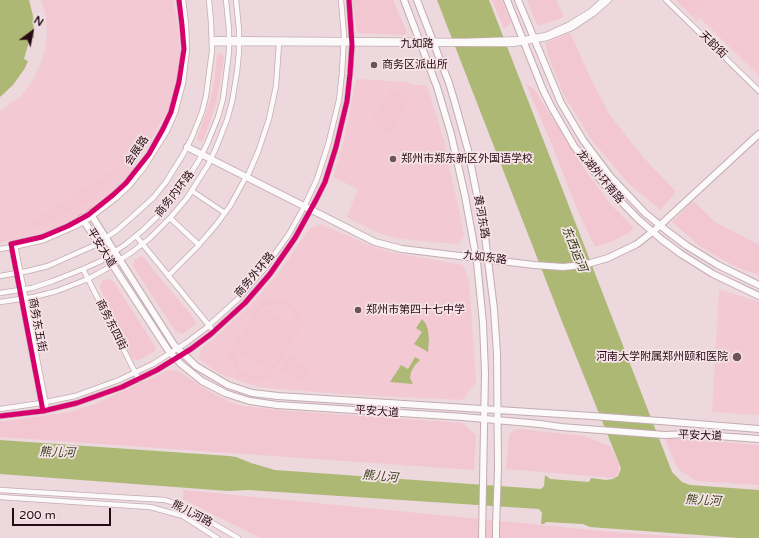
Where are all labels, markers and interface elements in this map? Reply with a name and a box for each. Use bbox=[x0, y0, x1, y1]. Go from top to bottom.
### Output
north arrow bbox=[12, 12, 52, 52]
text: N bbox=[31, 14, 46, 29]
street label: 天韵街 bbox=[697, 29, 729, 61]
street label: 九如路 bbox=[401, 37, 433, 51]
place label: 商务区派出所 bbox=[382, 58, 448, 72]
marker: 商务区派出所 bbox=[369, 60, 379, 70]
street label: 会展路 bbox=[122, 134, 152, 168]
street label: 龙湖外环南路 bbox=[574, 147, 626, 207]
place label: 郑州市郑东新区外国语学校 bbox=[401, 152, 533, 166]
marker: 郑州市郑东新区外国语学校 bbox=[388, 154, 398, 164]
street label: 商务内环路 bbox=[153, 168, 197, 220]
street label: 黄河东路 bbox=[471, 194, 491, 240]
water label: 东西运河 bbox=[558, 224, 590, 274]
street label: 平安大道 bbox=[84, 226, 118, 270]
street label: 九如东路 bbox=[462, 249, 508, 267]
street label: 商务外环路 bbox=[232, 250, 278, 300]
street label: 商务东五街 bbox=[25, 297, 49, 353]
street label: 商务东四街 bbox=[93, 298, 129, 352]
place label: 郑州市第四十七中学 bbox=[366, 303, 465, 317]
marker: 郑州市第四十七中学 bbox=[353, 305, 363, 315]
place label: 河南大学附属郑州颐和医院 bbox=[596, 350, 728, 364]
marker: 河南大学附属郑州颐和医院 bbox=[731, 351, 743, 363]
street label: 平安大道 bbox=[355, 404, 399, 420]
street label: 平安大道 bbox=[678, 429, 722, 443]
water label: 熊儿河 bbox=[39, 445, 75, 461]
water label: 熊儿河 bbox=[361, 468, 399, 486]
water label: 熊儿河 bbox=[685, 493, 721, 509]
street label: 熊儿河路 bbox=[169, 498, 215, 530]
scale bar bbox=[14, 500, 113, 526]
text: 200 m bbox=[19, 508, 56, 522]

